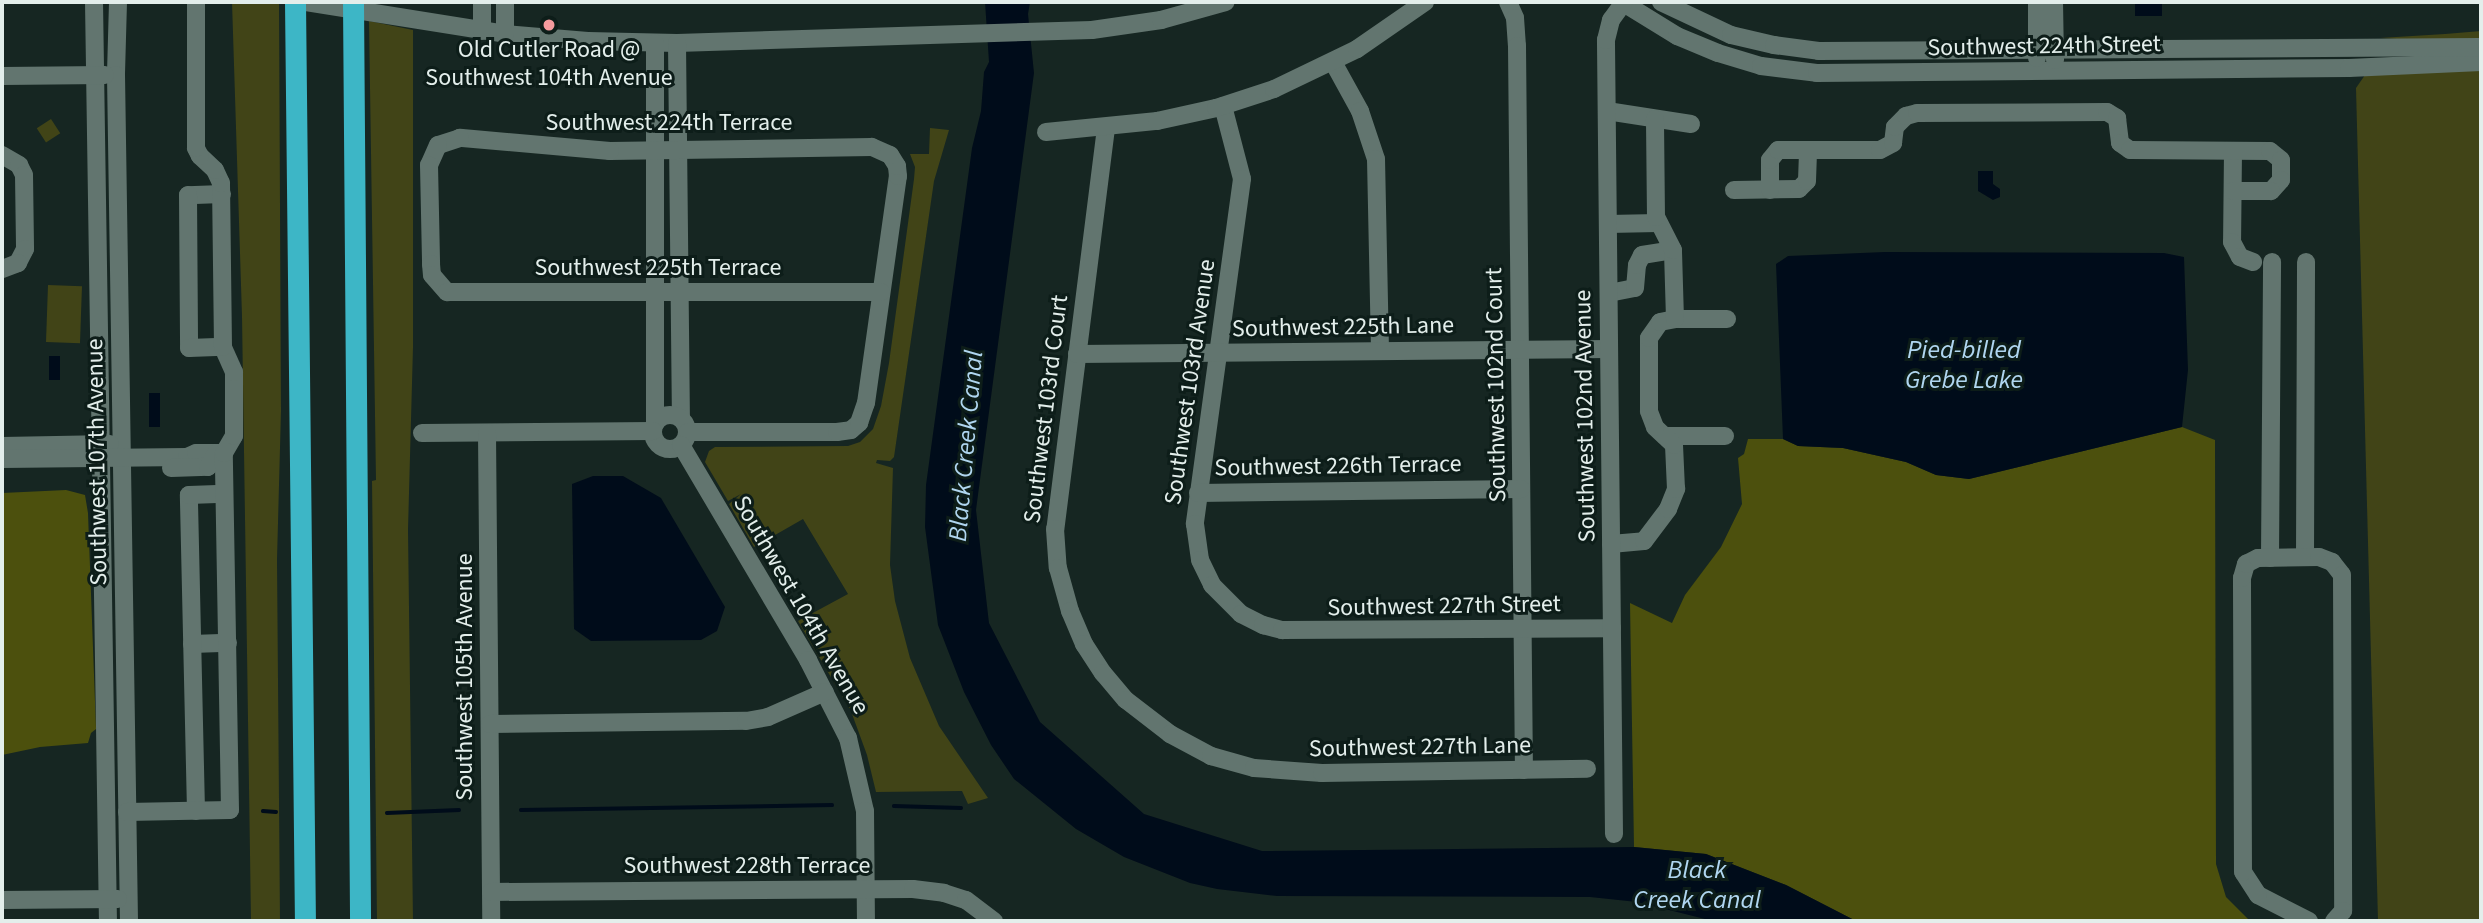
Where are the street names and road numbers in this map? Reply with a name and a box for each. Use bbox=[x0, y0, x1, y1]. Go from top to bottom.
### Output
street label: Southwest 224th Street bbox=[1927, 30, 2161, 62]
street label: Southwest 224th Terrace bbox=[545, 109, 793, 137]
street label: Southwest 225th Terrace bbox=[534, 254, 782, 282]
street label: Southwest 103rd Avenue bbox=[1159, 257, 1221, 507]
street label: Southwest 102nd Court bbox=[1480, 267, 1512, 503]
street label: Southwest 102nd Avenue bbox=[1568, 289, 1602, 543]
street label: Southwest 103rd Court bbox=[1018, 293, 1074, 525]
street label: Southwest 225th Lane bbox=[1232, 311, 1454, 343]
street label: Southwest 107th Avenue bbox=[80, 338, 114, 586]
street label: Southwest 226th Terrace bbox=[1214, 449, 1462, 483]
street label: Southwest 104th Avenue bbox=[727, 491, 875, 719]
street label: Southwest 105th Avenue bbox=[451, 553, 479, 801]
street label: Southwest 227th Street bbox=[1327, 590, 1561, 622]
street label: Southwest 227th Lane bbox=[1309, 731, 1531, 763]
street label: Southwest 228th Terrace bbox=[623, 852, 871, 880]

